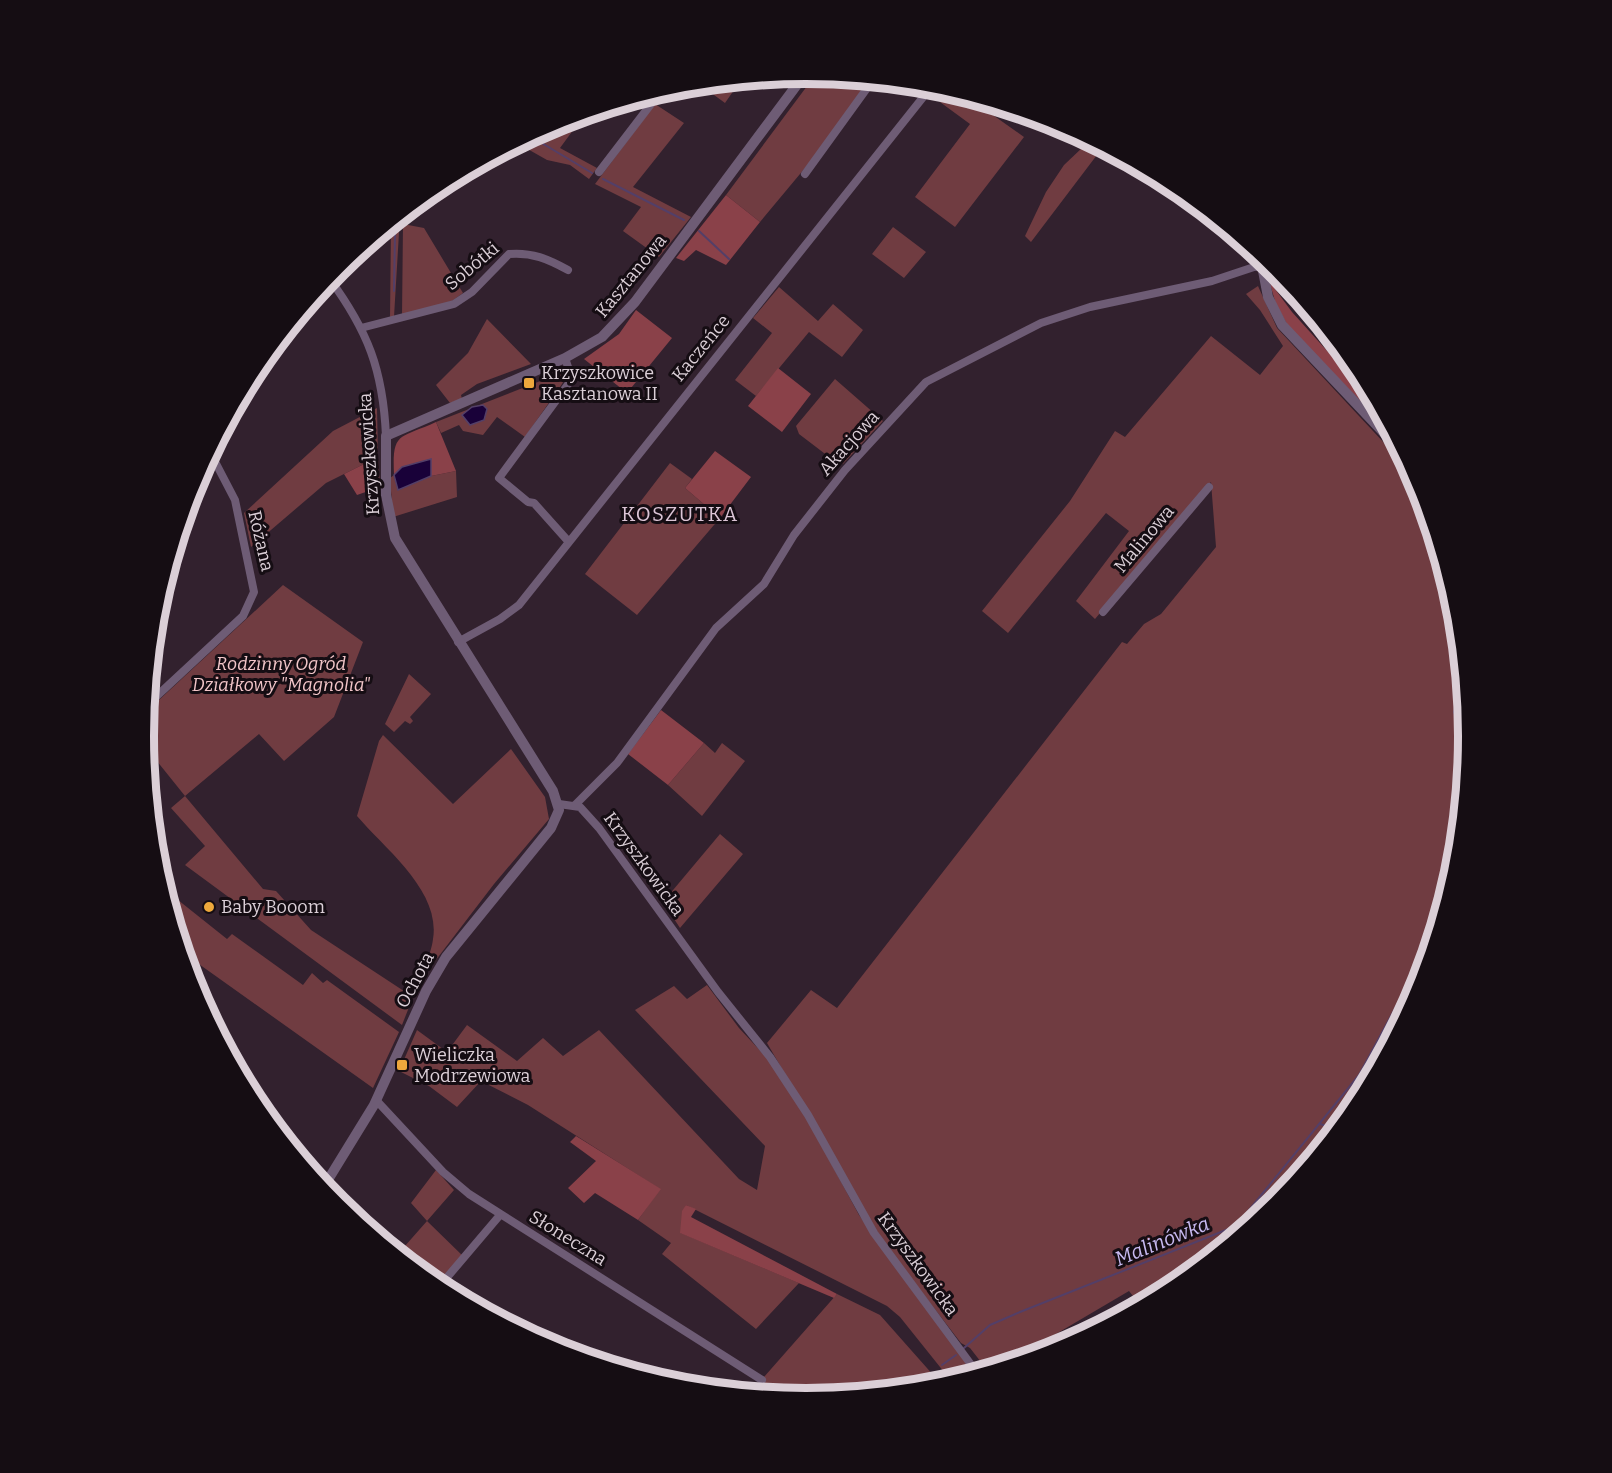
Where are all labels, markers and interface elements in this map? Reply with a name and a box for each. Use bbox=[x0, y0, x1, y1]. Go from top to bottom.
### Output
street label: Kasztanowa bbox=[591, 230, 671, 322]
street label: Sobótki bbox=[441, 237, 503, 295]
street label: Kaczeńce bbox=[667, 310, 735, 386]
place label: Krzyszkowice Kasztanowa II bbox=[541, 362, 658, 405]
marker: Krzyszkowice Kasztanowa II bbox=[522, 376, 536, 390]
street label: Krzyszkowicka bbox=[354, 392, 384, 516]
street label: Akacjowa bbox=[814, 406, 884, 480]
street label: Malinowa bbox=[1109, 501, 1179, 577]
district label: KOSZUTKA bbox=[621, 502, 739, 526]
street label: Różana bbox=[243, 509, 279, 574]
park label: Rodzinny Ogród Działkowy "Magnolia" bbox=[192, 653, 370, 696]
street label: Krzyszkowicka bbox=[599, 808, 689, 920]
place label: Baby Booom bbox=[221, 896, 325, 918]
marker: Baby Booom bbox=[202, 900, 216, 914]
street label: Ochota bbox=[391, 948, 439, 1012]
place label: Wieliczka Modrzewiowa bbox=[414, 1044, 531, 1087]
marker: Wieliczka Modrzewiowa bbox=[395, 1058, 409, 1072]
street label: Słoneczna bbox=[525, 1205, 611, 1271]
street label: Krzyszkowicka bbox=[873, 1208, 963, 1320]
water label: Malinówka bbox=[1111, 1211, 1213, 1271]

